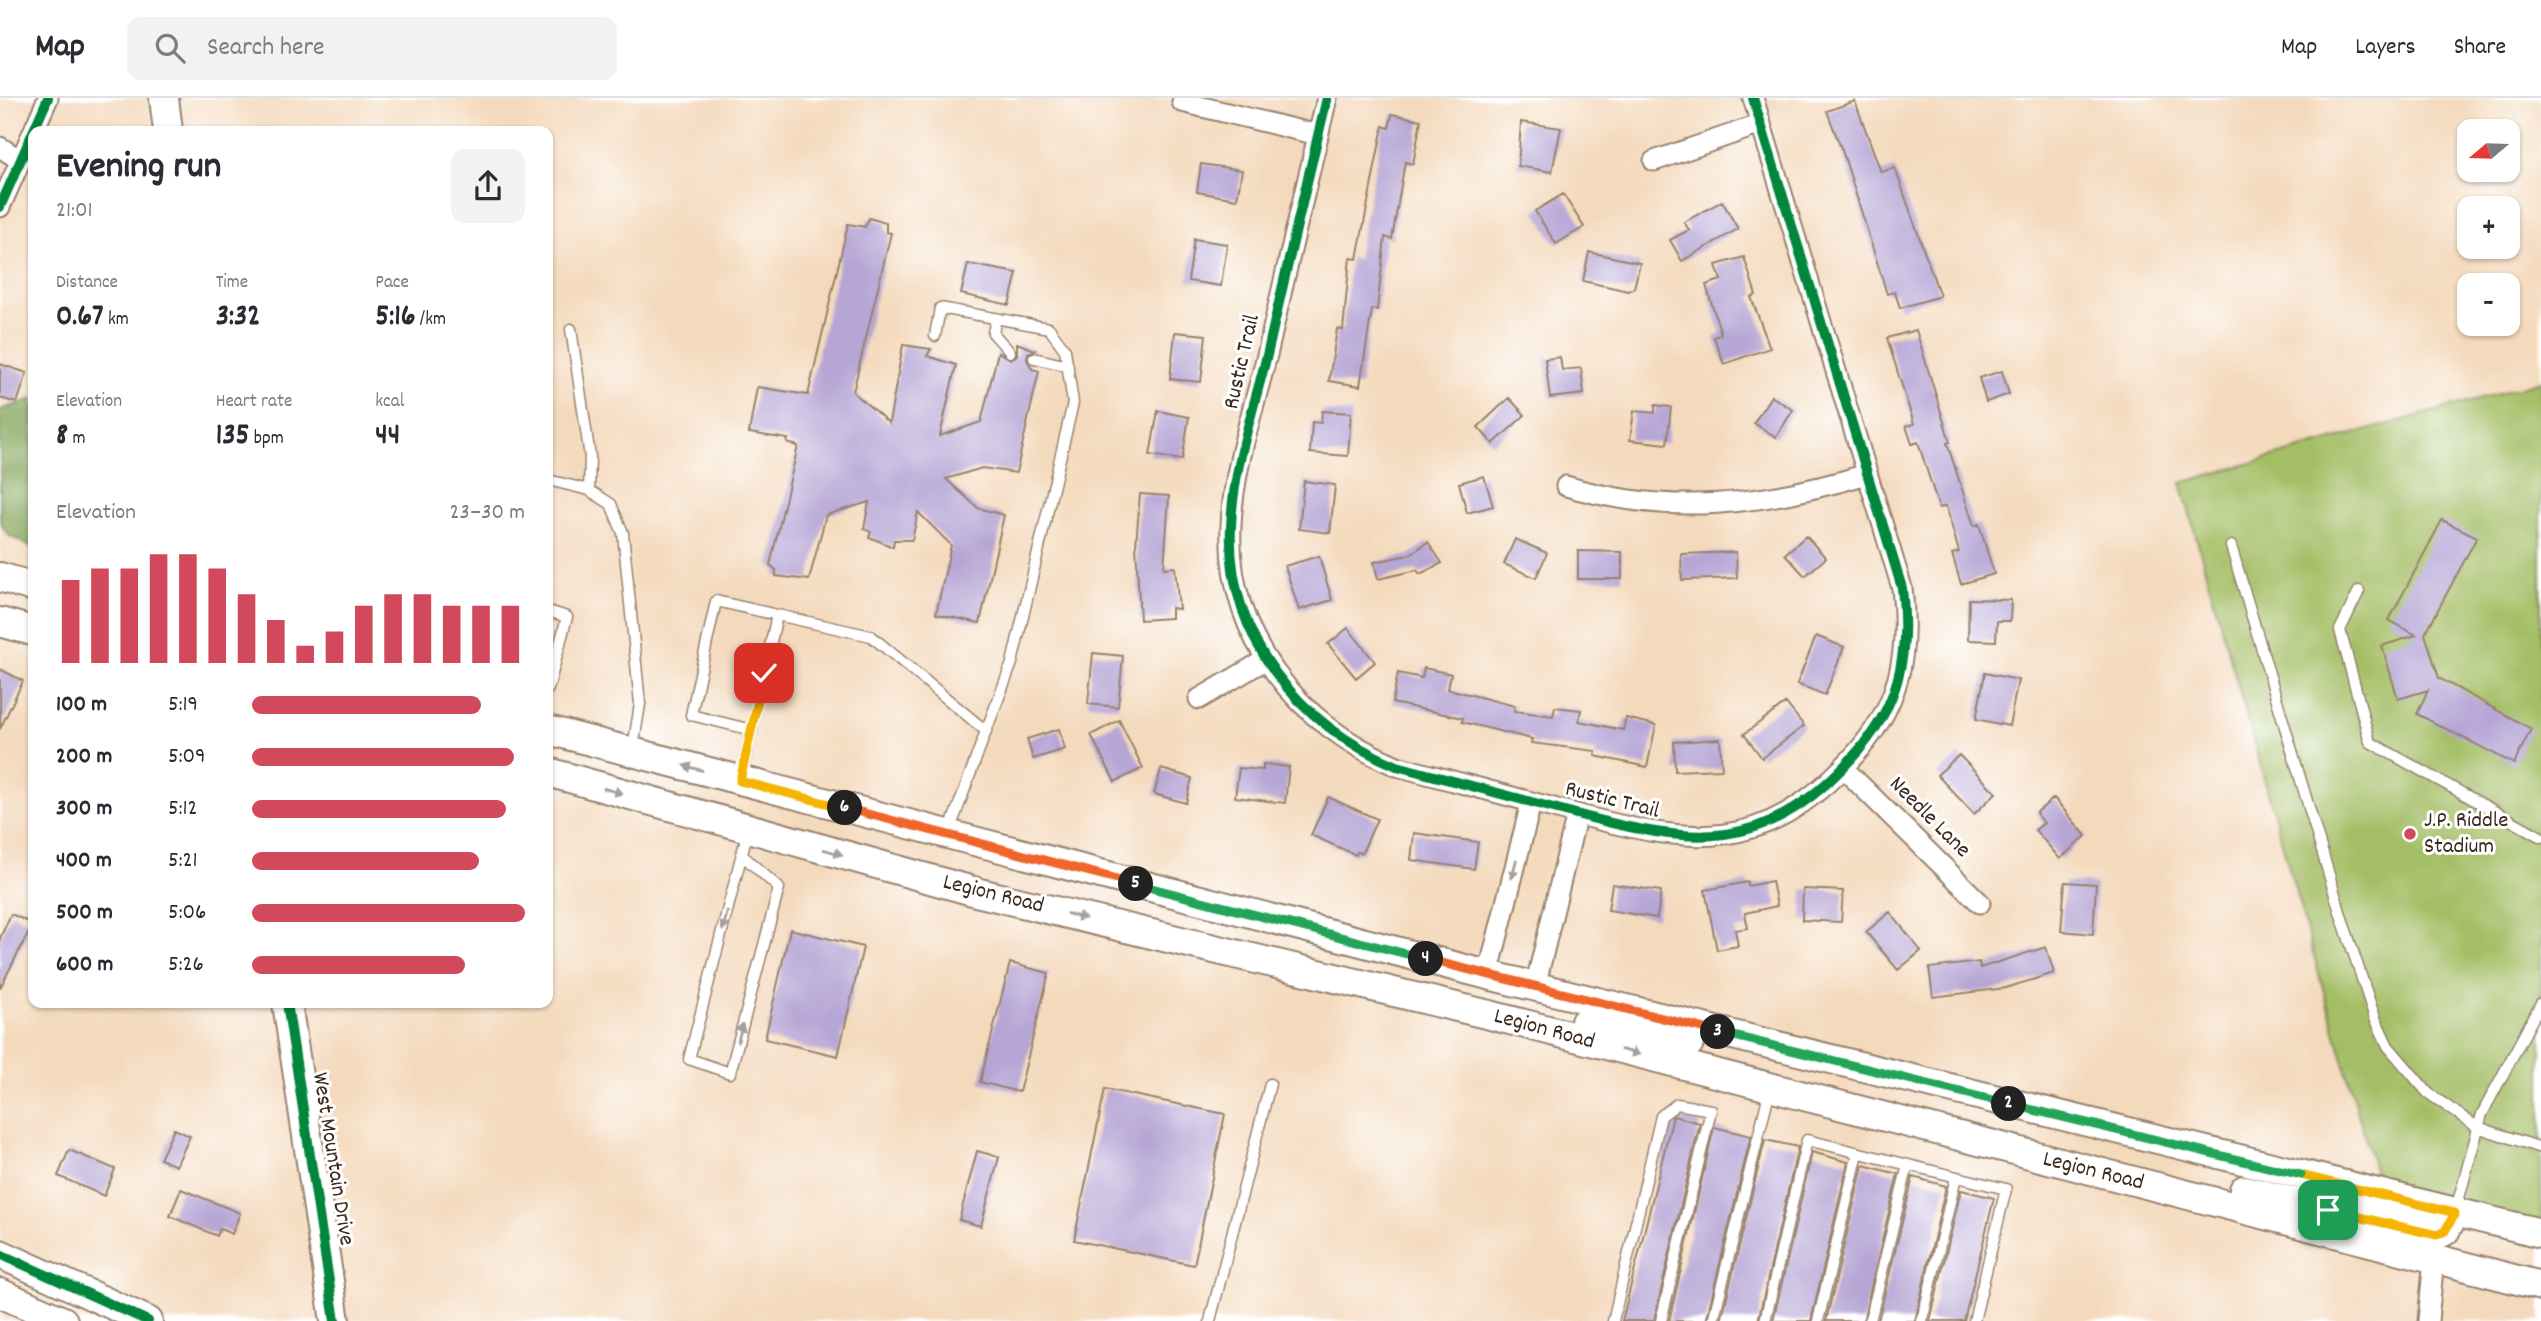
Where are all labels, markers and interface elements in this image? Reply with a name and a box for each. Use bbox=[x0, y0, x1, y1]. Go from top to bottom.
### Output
search box bbox=[127, 17, 617, 80]
text: Map bbox=[35, 25, 85, 72]
icon: search bbox=[151, 29, 189, 67]
text: Search here bbox=[207, 30, 325, 67]
text: Map bbox=[2281, 31, 2317, 65]
text: Layers bbox=[2355, 31, 2416, 65]
text: Share bbox=[2454, 31, 2506, 65]
north arrow bbox=[2457, 119, 2520, 182]
map controls bbox=[2457, 119, 2520, 336]
text: Evening run bbox=[56, 141, 221, 196]
button: share bbox=[451, 149, 525, 223]
text: 21:01 bbox=[56, 195, 92, 228]
button: + bbox=[2457, 196, 2520, 259]
text: Distance bbox=[56, 270, 118, 297]
text: Time bbox=[216, 270, 248, 297]
text: Pace bbox=[375, 270, 409, 297]
button: − bbox=[2457, 273, 2520, 336]
text: 0.67 bbox=[56, 297, 104, 340]
text: 3:32 bbox=[216, 297, 260, 340]
text: 5:16 bbox=[375, 297, 415, 340]
text: km bbox=[104, 307, 129, 334]
text: /km bbox=[415, 307, 446, 334]
street label: Rustic Trail bbox=[1216, 311, 1270, 413]
text: Elevation bbox=[56, 389, 122, 416]
text: Heart rate bbox=[216, 389, 292, 416]
text: kcal bbox=[375, 389, 404, 416]
text: 8 bbox=[56, 416, 68, 459]
text: 135 bbox=[216, 416, 249, 459]
text: 44 bbox=[375, 416, 400, 459]
text: m bbox=[68, 426, 85, 453]
text: bpm bbox=[249, 426, 284, 453]
text: Elevation bbox=[56, 497, 136, 530]
text: 23–30 m bbox=[450, 497, 525, 530]
pin bbox=[734, 643, 794, 703]
icon: check bbox=[745, 654, 783, 692]
text: 100 m bbox=[56, 689, 107, 722]
text: 5:19 bbox=[168, 689, 198, 722]
text: 200 m bbox=[56, 741, 112, 774]
text: 5:09 bbox=[168, 741, 206, 774]
one-way arrow bbox=[682, 762, 704, 773]
street label: Needle Lane bbox=[1880, 769, 1978, 867]
street label: Rustic Trail bbox=[1561, 773, 1663, 829]
one-way arrow bbox=[603, 786, 624, 796]
pin: 6 bbox=[828, 790, 862, 826]
text: 300 m bbox=[56, 793, 112, 826]
text: 5:12 bbox=[168, 793, 198, 826]
text: 6 bbox=[840, 794, 849, 821]
place label: J.P. Riddle Stadium bbox=[2424, 805, 2508, 864]
marker: J.P. Riddle Stadium bbox=[2402, 826, 2418, 842]
text: 400 m bbox=[56, 845, 112, 878]
text: 5:21 bbox=[168, 845, 198, 878]
one-way arrow bbox=[822, 847, 843, 857]
one-way arrow bbox=[1508, 858, 1519, 880]
pin: 5 bbox=[1118, 866, 1154, 902]
street label: Legion Road bbox=[939, 867, 1047, 923]
text: 5 bbox=[1131, 870, 1140, 897]
text: 500 m bbox=[56, 897, 113, 930]
text: 5:06 bbox=[168, 897, 206, 930]
one-way arrow bbox=[719, 910, 730, 932]
one-way arrow bbox=[1065, 911, 1087, 922]
pin: 4 bbox=[1408, 942, 1444, 976]
text: 4 bbox=[1422, 945, 1429, 972]
text: 600 m bbox=[56, 949, 113, 982]
text: 5:26 bbox=[168, 949, 204, 982]
street label: Legion Road bbox=[1490, 1001, 1598, 1059]
pin: 3 bbox=[1700, 1014, 1736, 1049]
text: 3 bbox=[1713, 1018, 1722, 1045]
one-way arrow bbox=[736, 1022, 746, 1043]
one-way arrow bbox=[1619, 1047, 1641, 1058]
street label: West Mountain Drive bbox=[302, 1070, 362, 1248]
pin: 2 bbox=[1992, 1086, 2026, 1122]
text: 2 bbox=[2004, 1090, 2013, 1117]
street label: Legion Road bbox=[2039, 1144, 2147, 1200]
pin bbox=[2298, 1180, 2358, 1240]
icon: arrive bbox=[2309, 1191, 2347, 1229]

